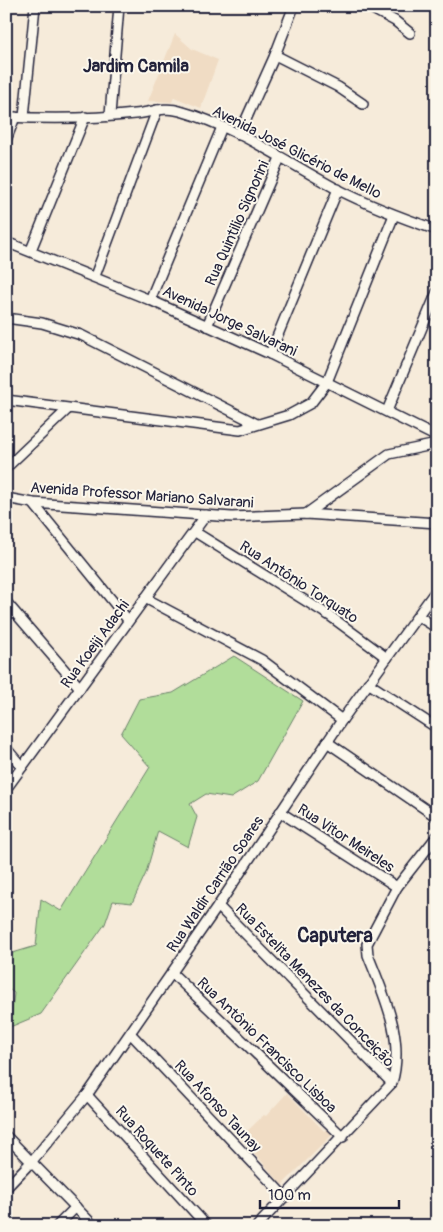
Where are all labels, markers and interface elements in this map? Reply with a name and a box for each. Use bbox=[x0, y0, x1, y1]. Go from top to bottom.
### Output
district label: Jardim Camila bbox=[83, 55, 190, 78]
street label: Avenida José Glicério de Mello bbox=[209, 102, 384, 203]
street label: Rua Quintilio Signorini bbox=[201, 157, 274, 289]
street label: Avenida Jorge Salvarani bbox=[159, 282, 300, 361]
street label: Avenida Professor Mariano Salvarani bbox=[30, 478, 255, 513]
street label: Rua Antônio Torquato bbox=[236, 537, 362, 628]
street label: Rua Koeiji Adachi bbox=[57, 596, 134, 692]
street label: Rua Vitor Meireles bbox=[294, 800, 398, 877]
street label: Rua Waldir Carrião Soares bbox=[163, 812, 268, 956]
street label: Rua Estelita Menezes da Conceição bbox=[231, 899, 398, 1071]
district label: Caputera bbox=[297, 923, 373, 948]
street label: Rua Antônio Francisco Lisboa bbox=[193, 974, 340, 1117]
street label: Rua Afonso Taunay bbox=[170, 1056, 266, 1157]
street label: Rua Roquete Pinto bbox=[111, 1102, 202, 1200]
scale bar bbox=[260, 1177, 399, 1209]
text: 100 m bbox=[268, 1186, 311, 1205]

